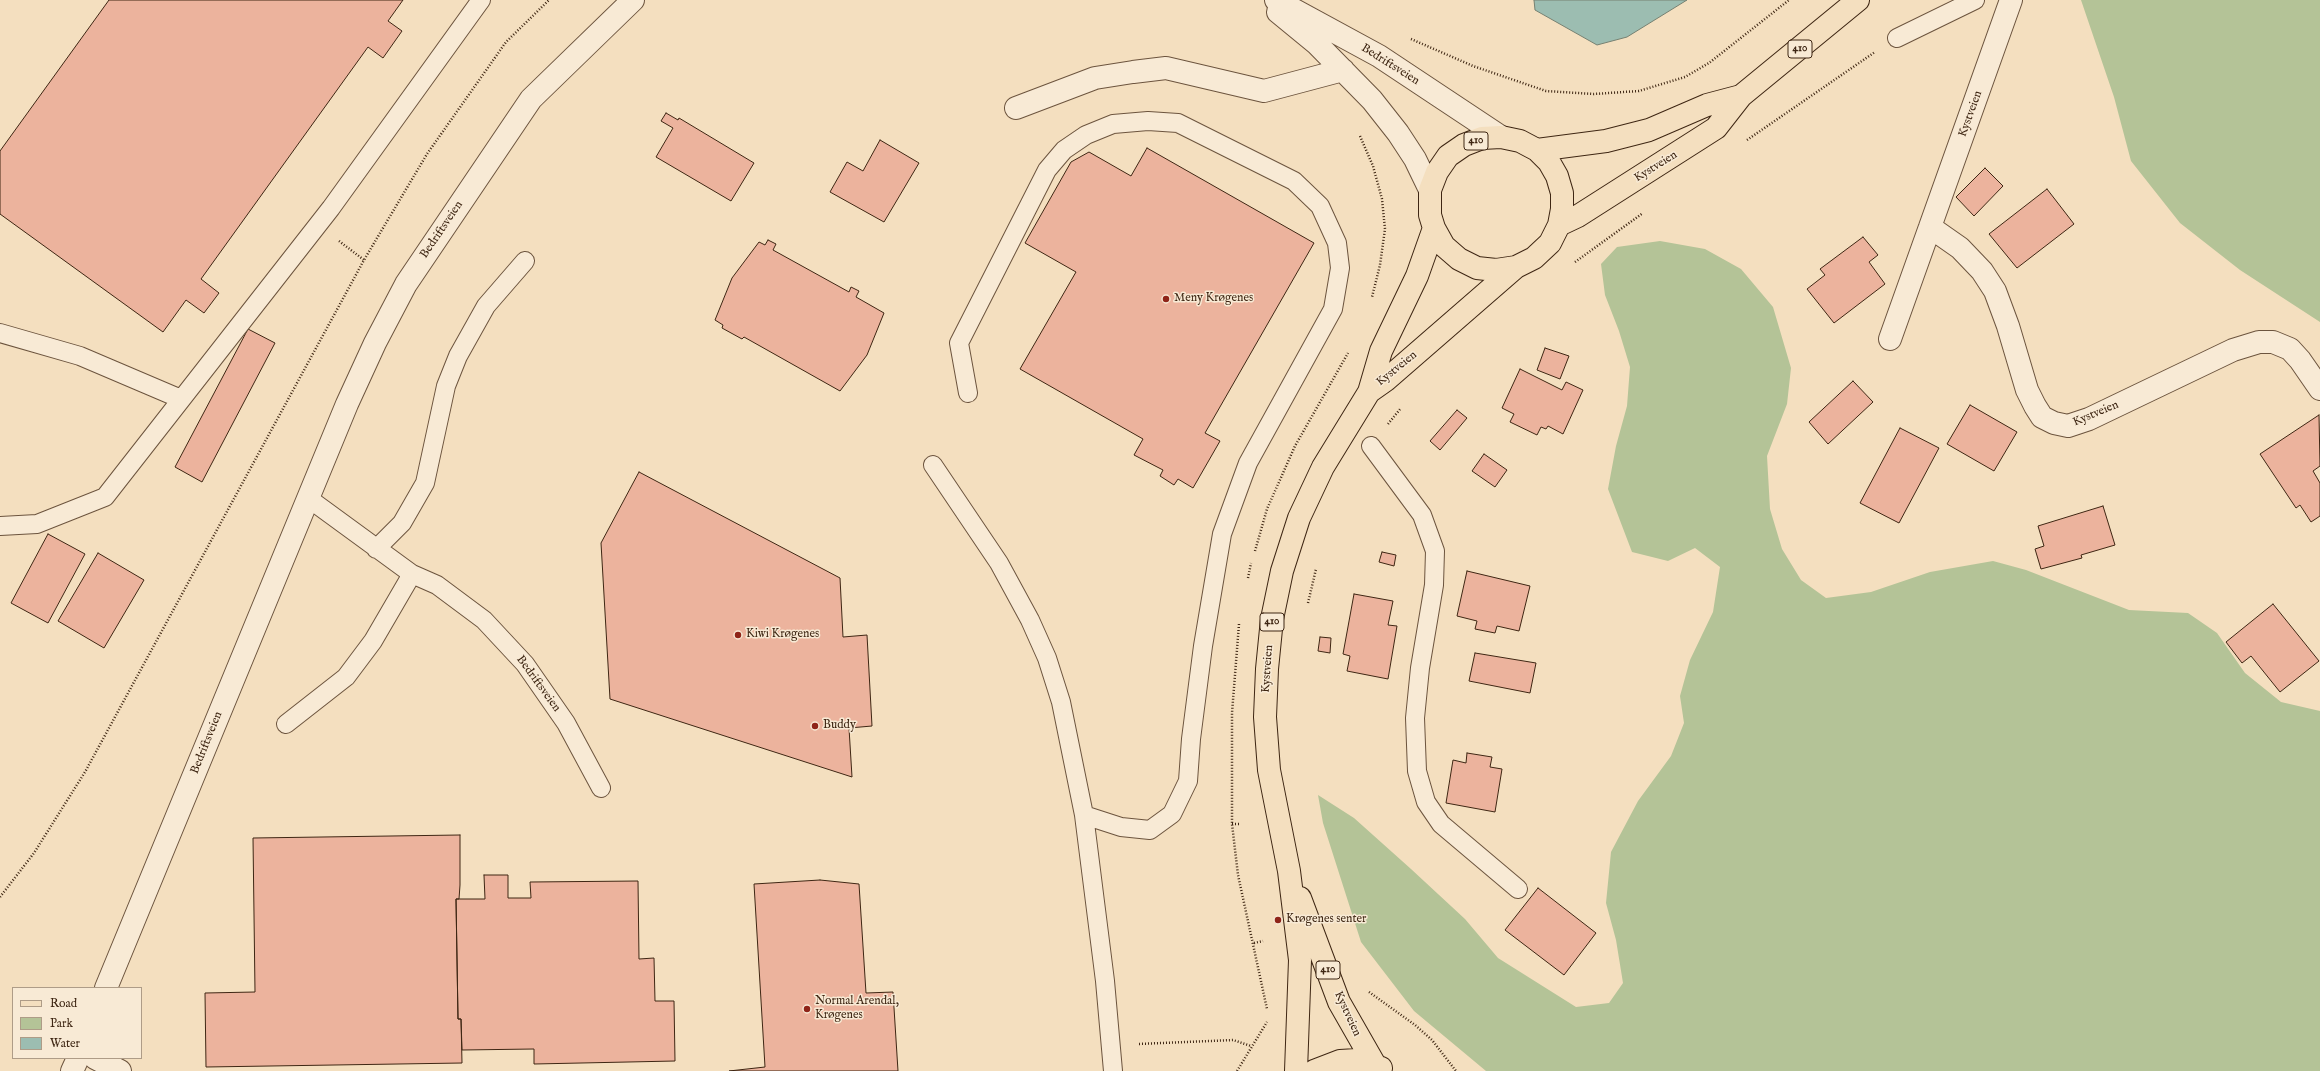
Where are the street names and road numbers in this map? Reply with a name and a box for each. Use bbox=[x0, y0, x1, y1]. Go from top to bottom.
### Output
road number: 410 bbox=[1788, 40, 1812, 58]
street label: Bedriftsveien bbox=[1358, 41, 1422, 89]
street label: Kystveien bbox=[1956, 89, 1986, 139]
road number: 410 bbox=[1464, 132, 1488, 150]
street label: Kystveien bbox=[1632, 148, 1680, 186]
street label: Bedriftsveien bbox=[418, 199, 466, 261]
street label: Kystveien bbox=[1374, 348, 1420, 390]
street label: Kystveien bbox=[2071, 398, 2121, 430]
road number: 410 bbox=[1260, 613, 1284, 631]
street label: Kystveien bbox=[1259, 645, 1277, 693]
street label: Bedriftsveien bbox=[513, 653, 563, 715]
street label: Bedriftsveien bbox=[188, 710, 226, 776]
road number: 410 bbox=[1316, 961, 1340, 979]
street label: Kystveien bbox=[1330, 989, 1364, 1039]

